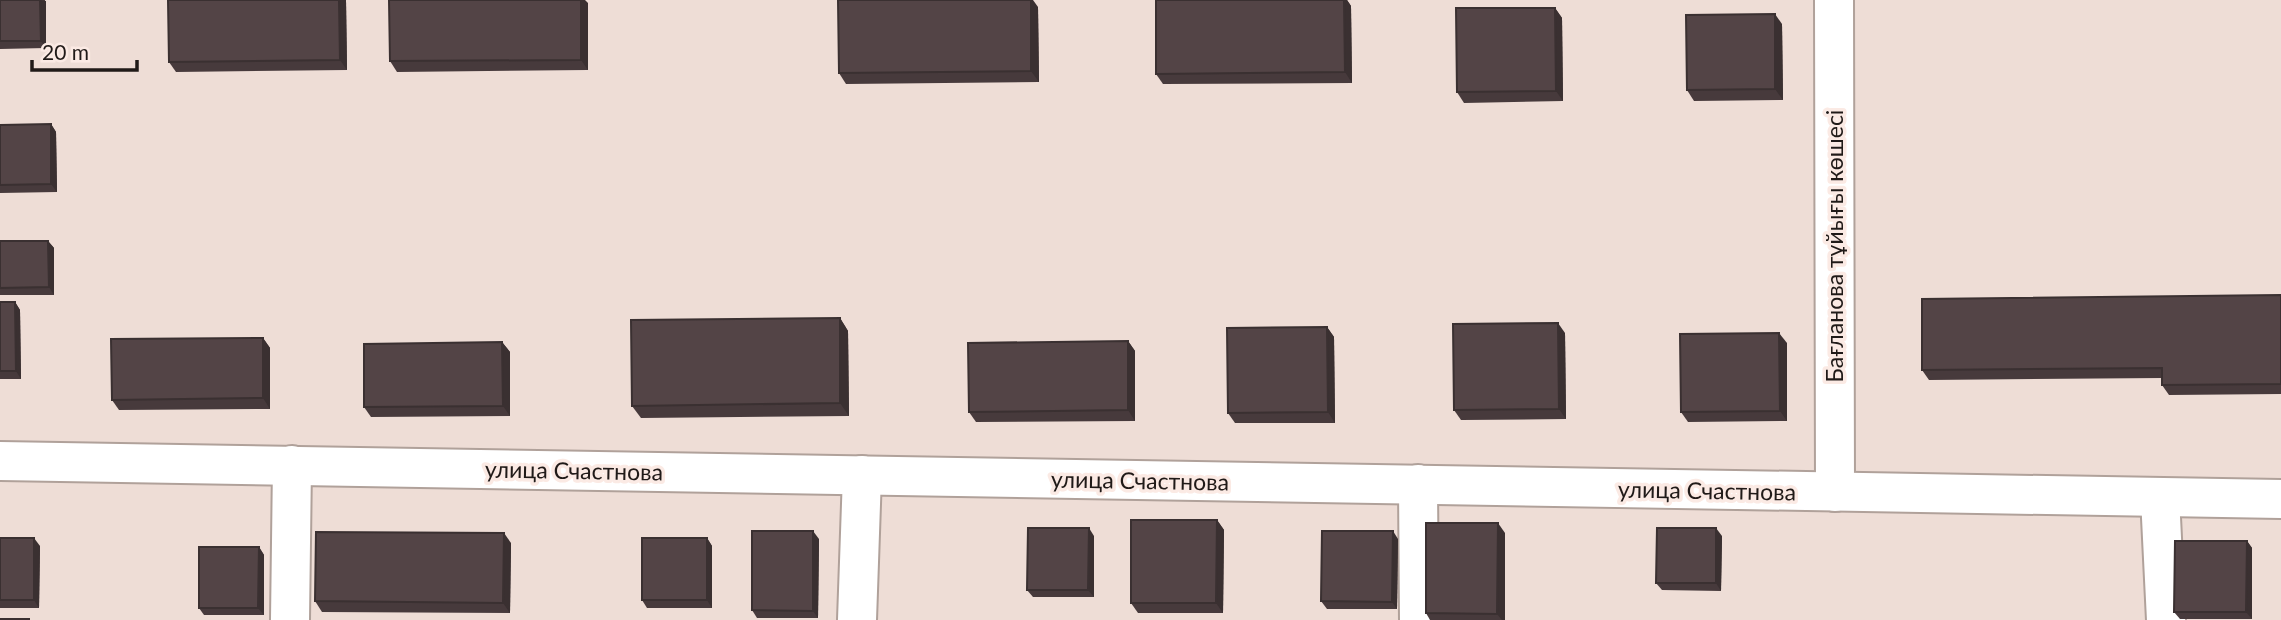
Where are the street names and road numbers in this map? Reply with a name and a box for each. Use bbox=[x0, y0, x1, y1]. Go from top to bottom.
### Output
street label: Бағланова тұйығы көшесі bbox=[1820, 110, 1848, 382]
street label: улица Счастнова bbox=[485, 454, 663, 486]
street label: улица Счастнова bbox=[1051, 464, 1229, 496]
street label: улица Счастнова bbox=[1618, 474, 1796, 506]

